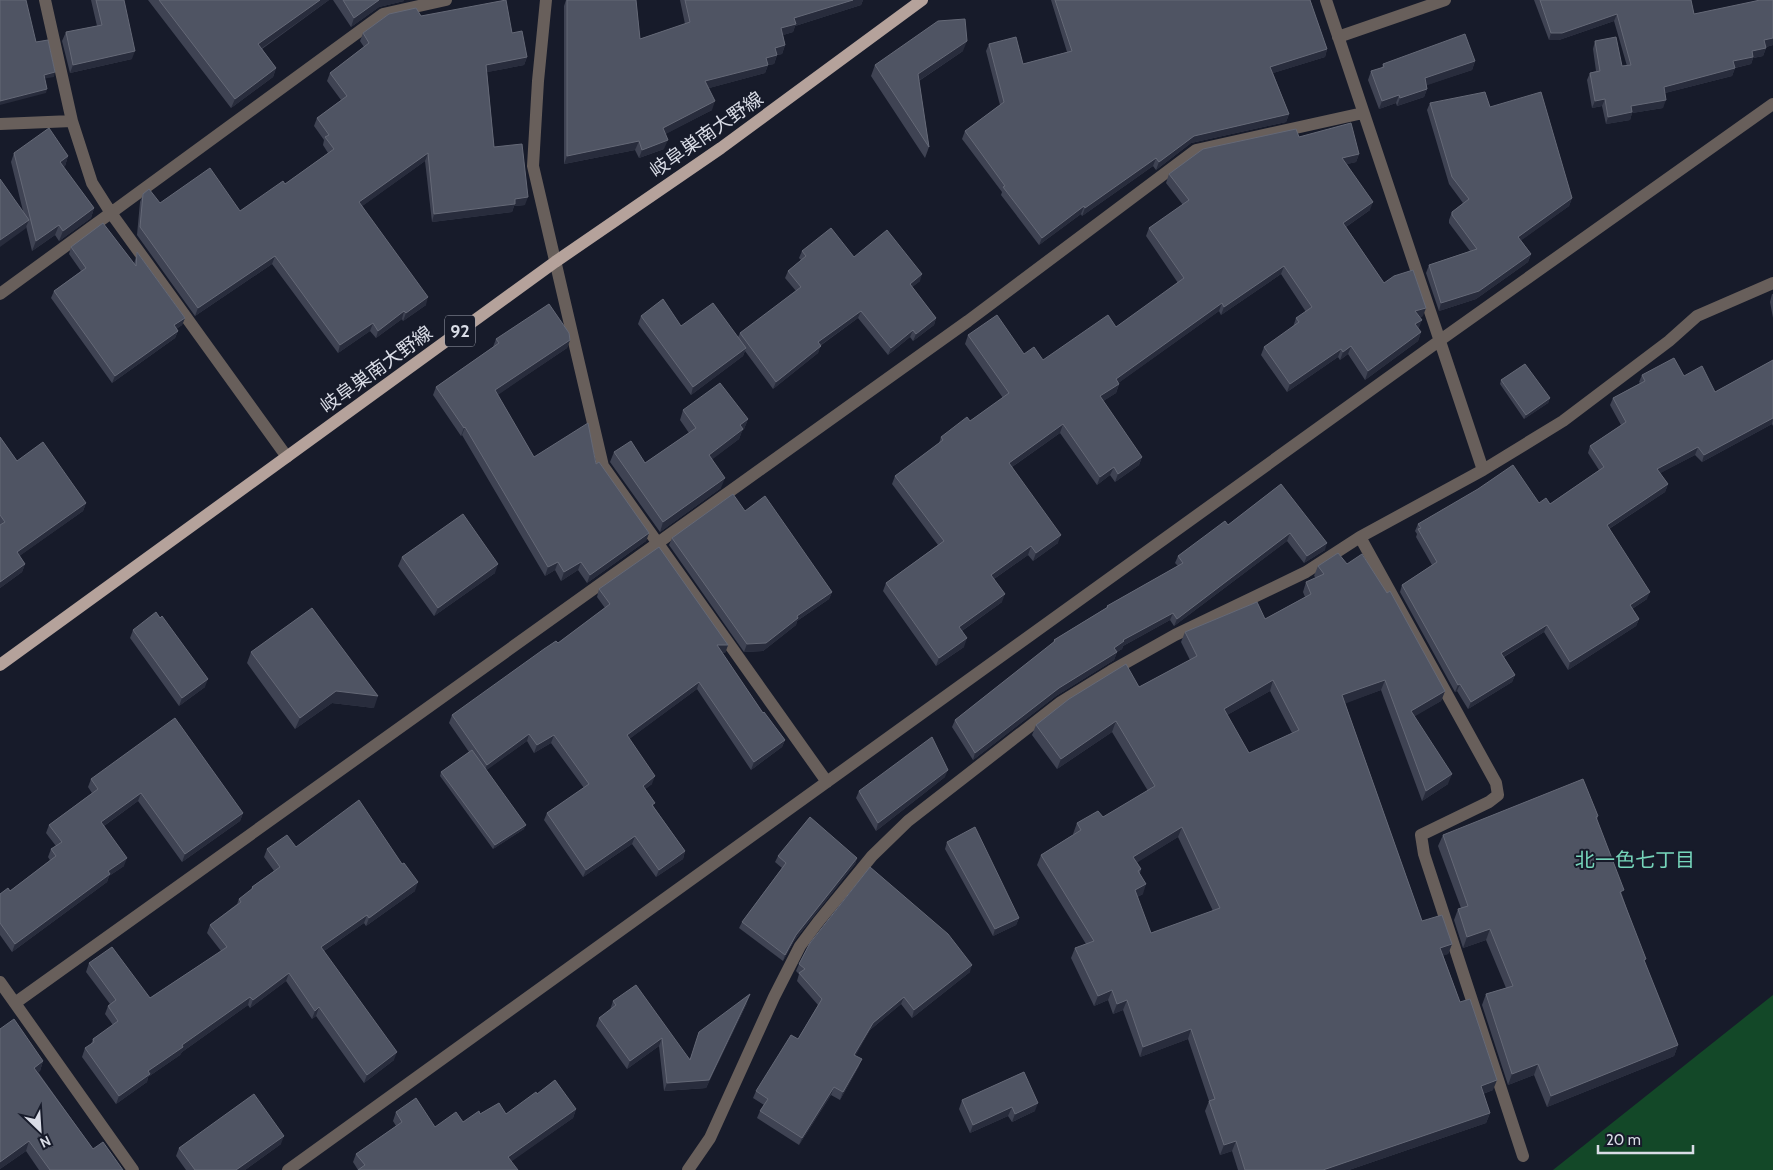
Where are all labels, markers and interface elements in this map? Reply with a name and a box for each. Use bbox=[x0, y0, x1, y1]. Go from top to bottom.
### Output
street label: 岐阜巣南大野線 bbox=[645, 87, 767, 182]
road number: 92 bbox=[445, 316, 475, 346]
street label: 岐阜巣南大野線 bbox=[316, 321, 437, 418]
district label: 北一色七丁目 bbox=[1575, 848, 1695, 872]
north arrow bbox=[15, 1105, 65, 1155]
scale bar bbox=[1598, 1122, 1693, 1154]
text: 20 m bbox=[1606, 1131, 1641, 1149]
text: N bbox=[37, 1132, 54, 1152]

